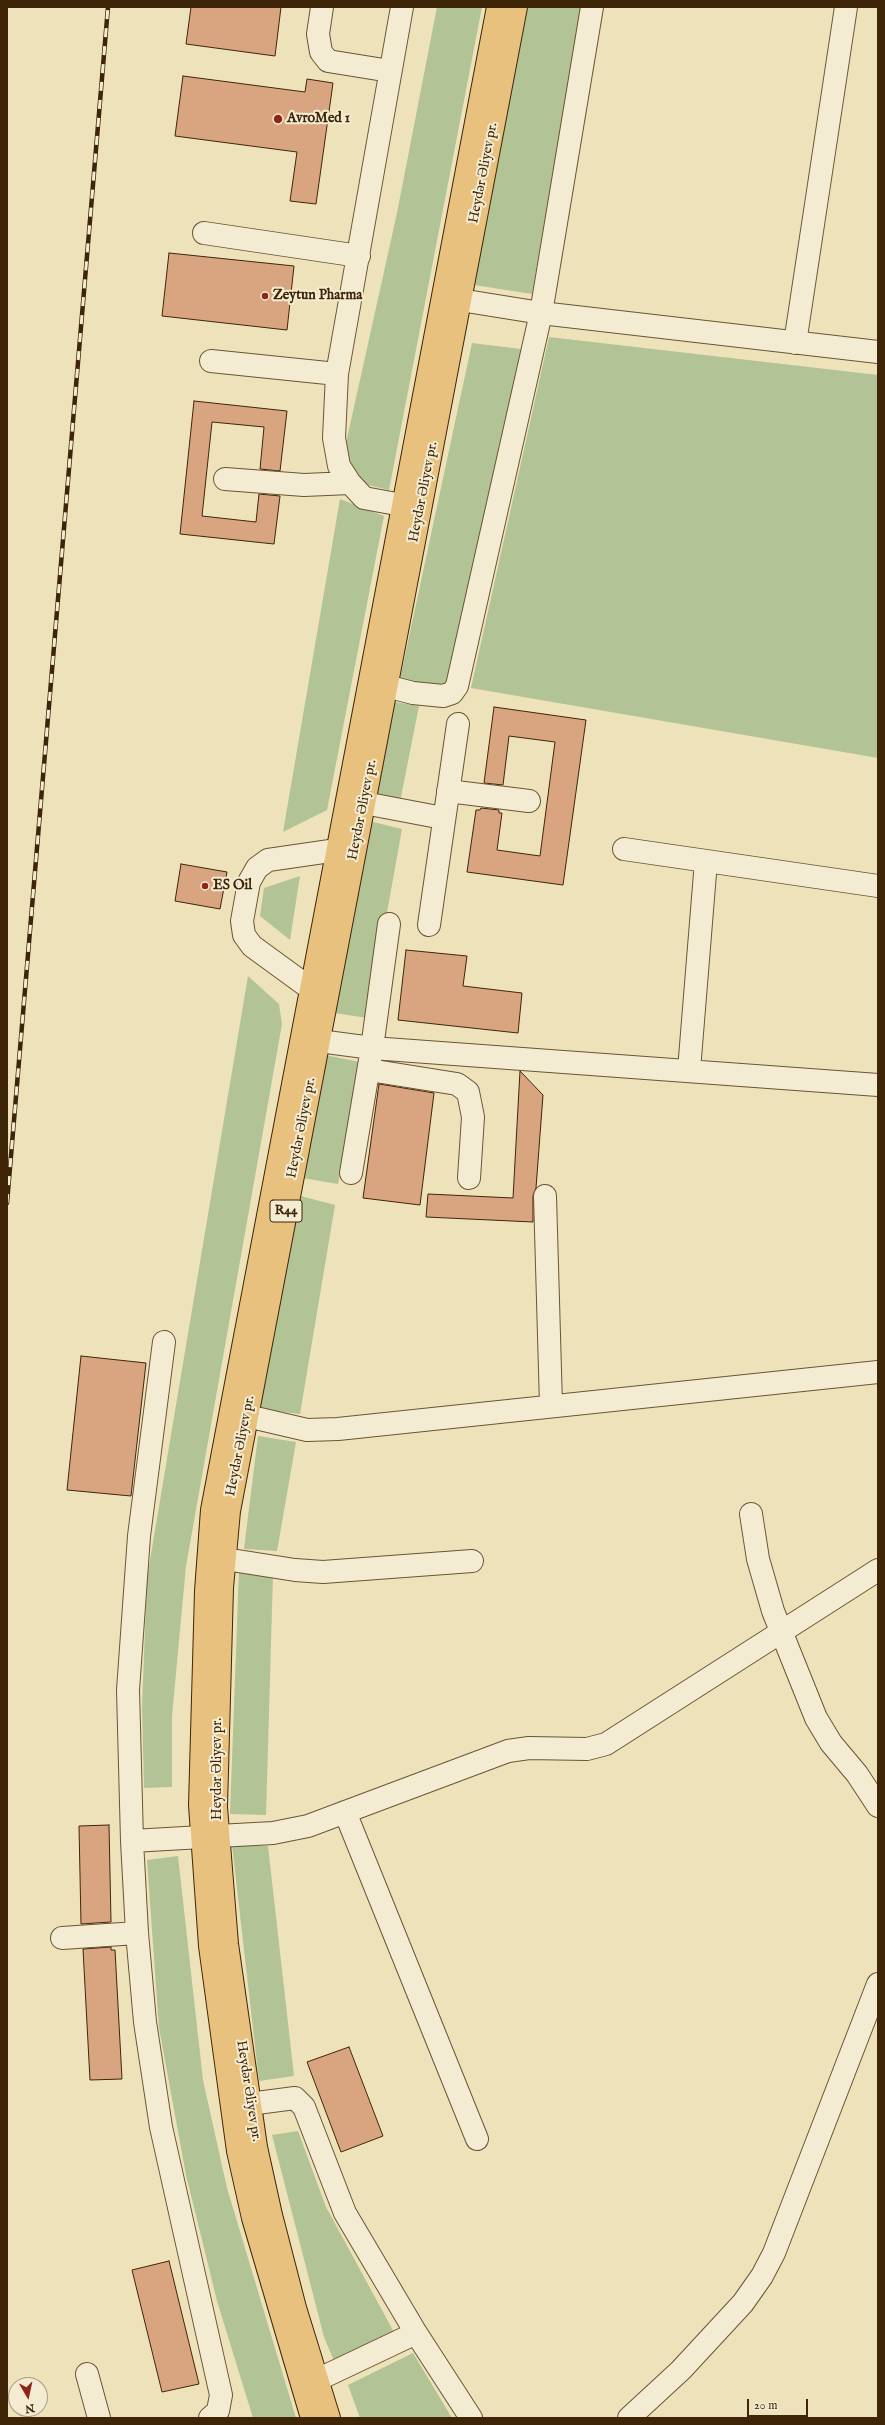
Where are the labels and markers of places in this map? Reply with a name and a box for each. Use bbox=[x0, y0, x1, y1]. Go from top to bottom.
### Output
place label: AvroMed 1 bbox=[287, 111, 350, 127]
marker: AvroMed 1 bbox=[272, 113, 284, 125]
place label: Zeytun Pharma bbox=[273, 288, 362, 304]
marker: Zeytun Pharma bbox=[260, 291, 270, 301]
place label: ES Oil bbox=[213, 878, 252, 894]
marker: ES Oil bbox=[200, 881, 210, 891]

